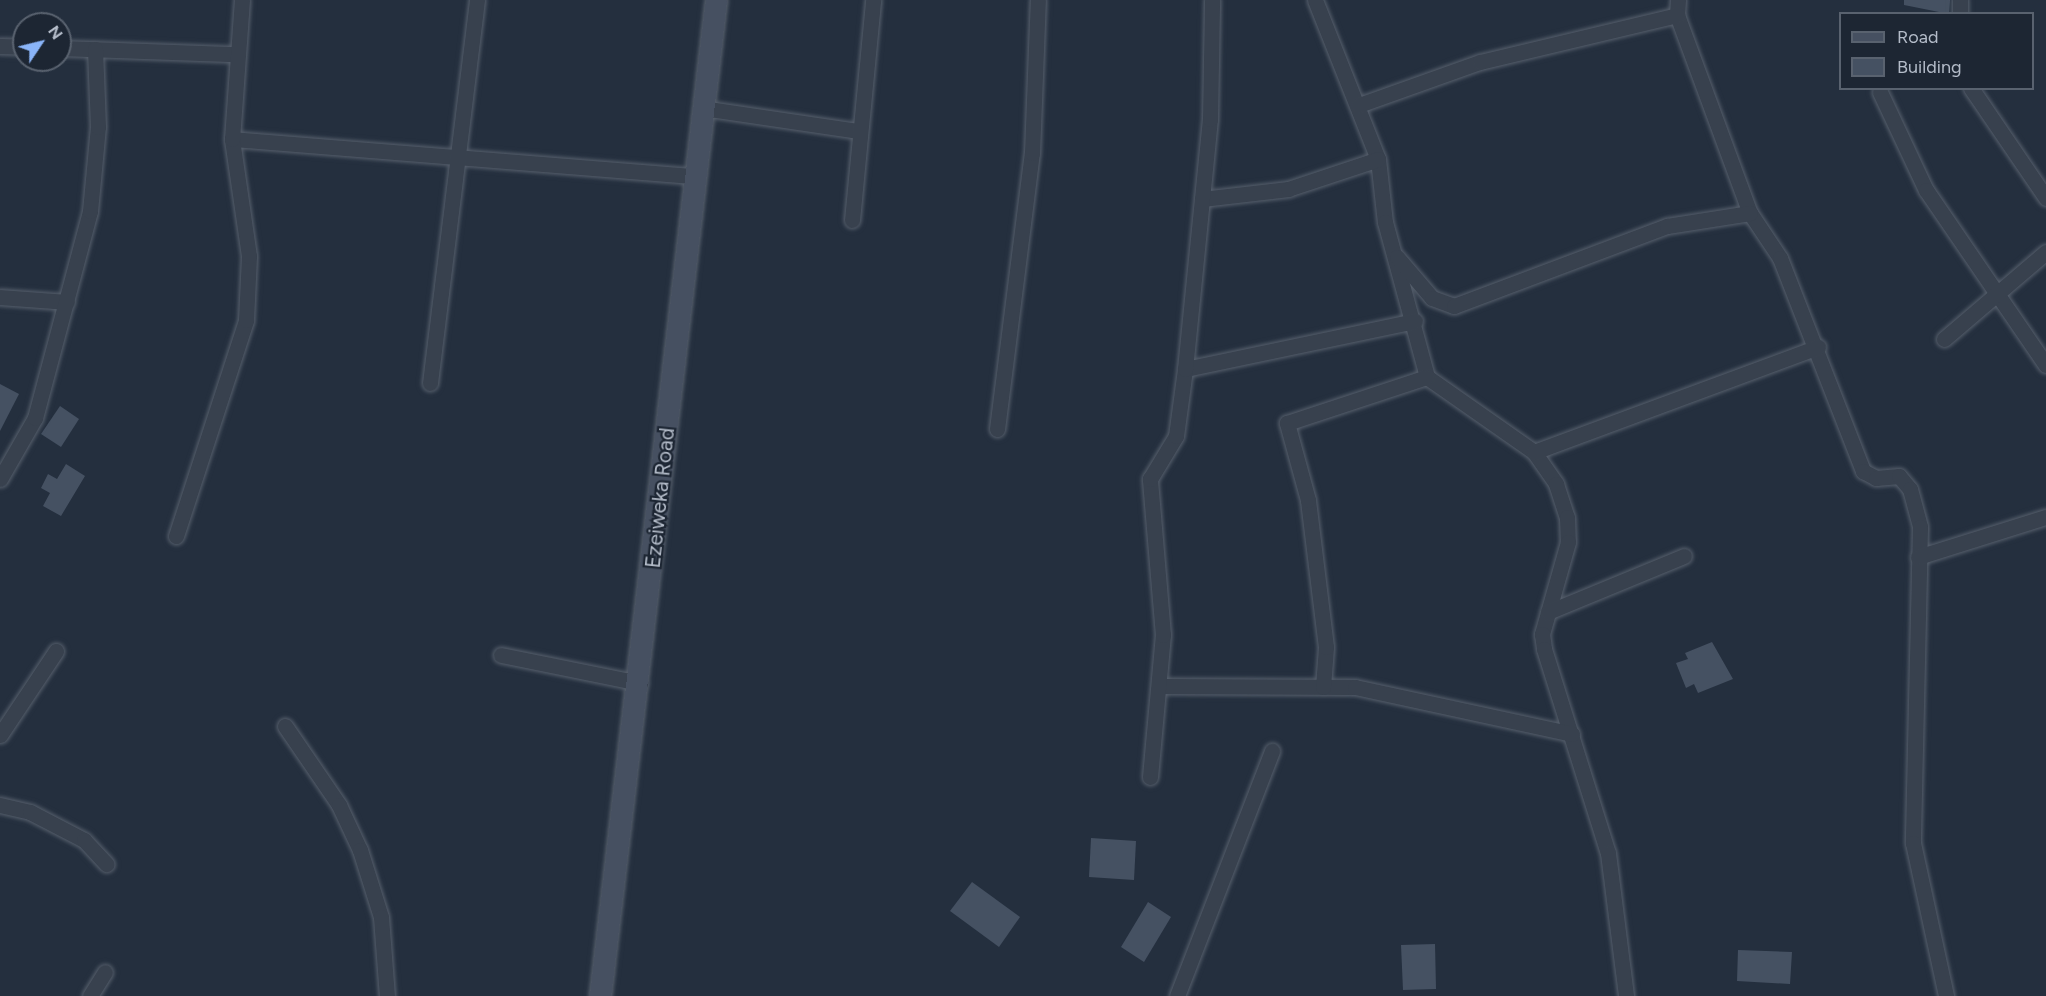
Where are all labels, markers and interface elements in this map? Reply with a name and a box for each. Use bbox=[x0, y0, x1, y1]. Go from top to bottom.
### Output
north arrow bbox=[12, 12, 72, 72]
legend bbox=[1839, 12, 2034, 90]
text: N bbox=[44, 22, 67, 43]
text: Road bbox=[1897, 26, 1938, 48]
text: Building bbox=[1897, 56, 1962, 78]
street label: Ezeiweka Road bbox=[640, 427, 680, 569]

